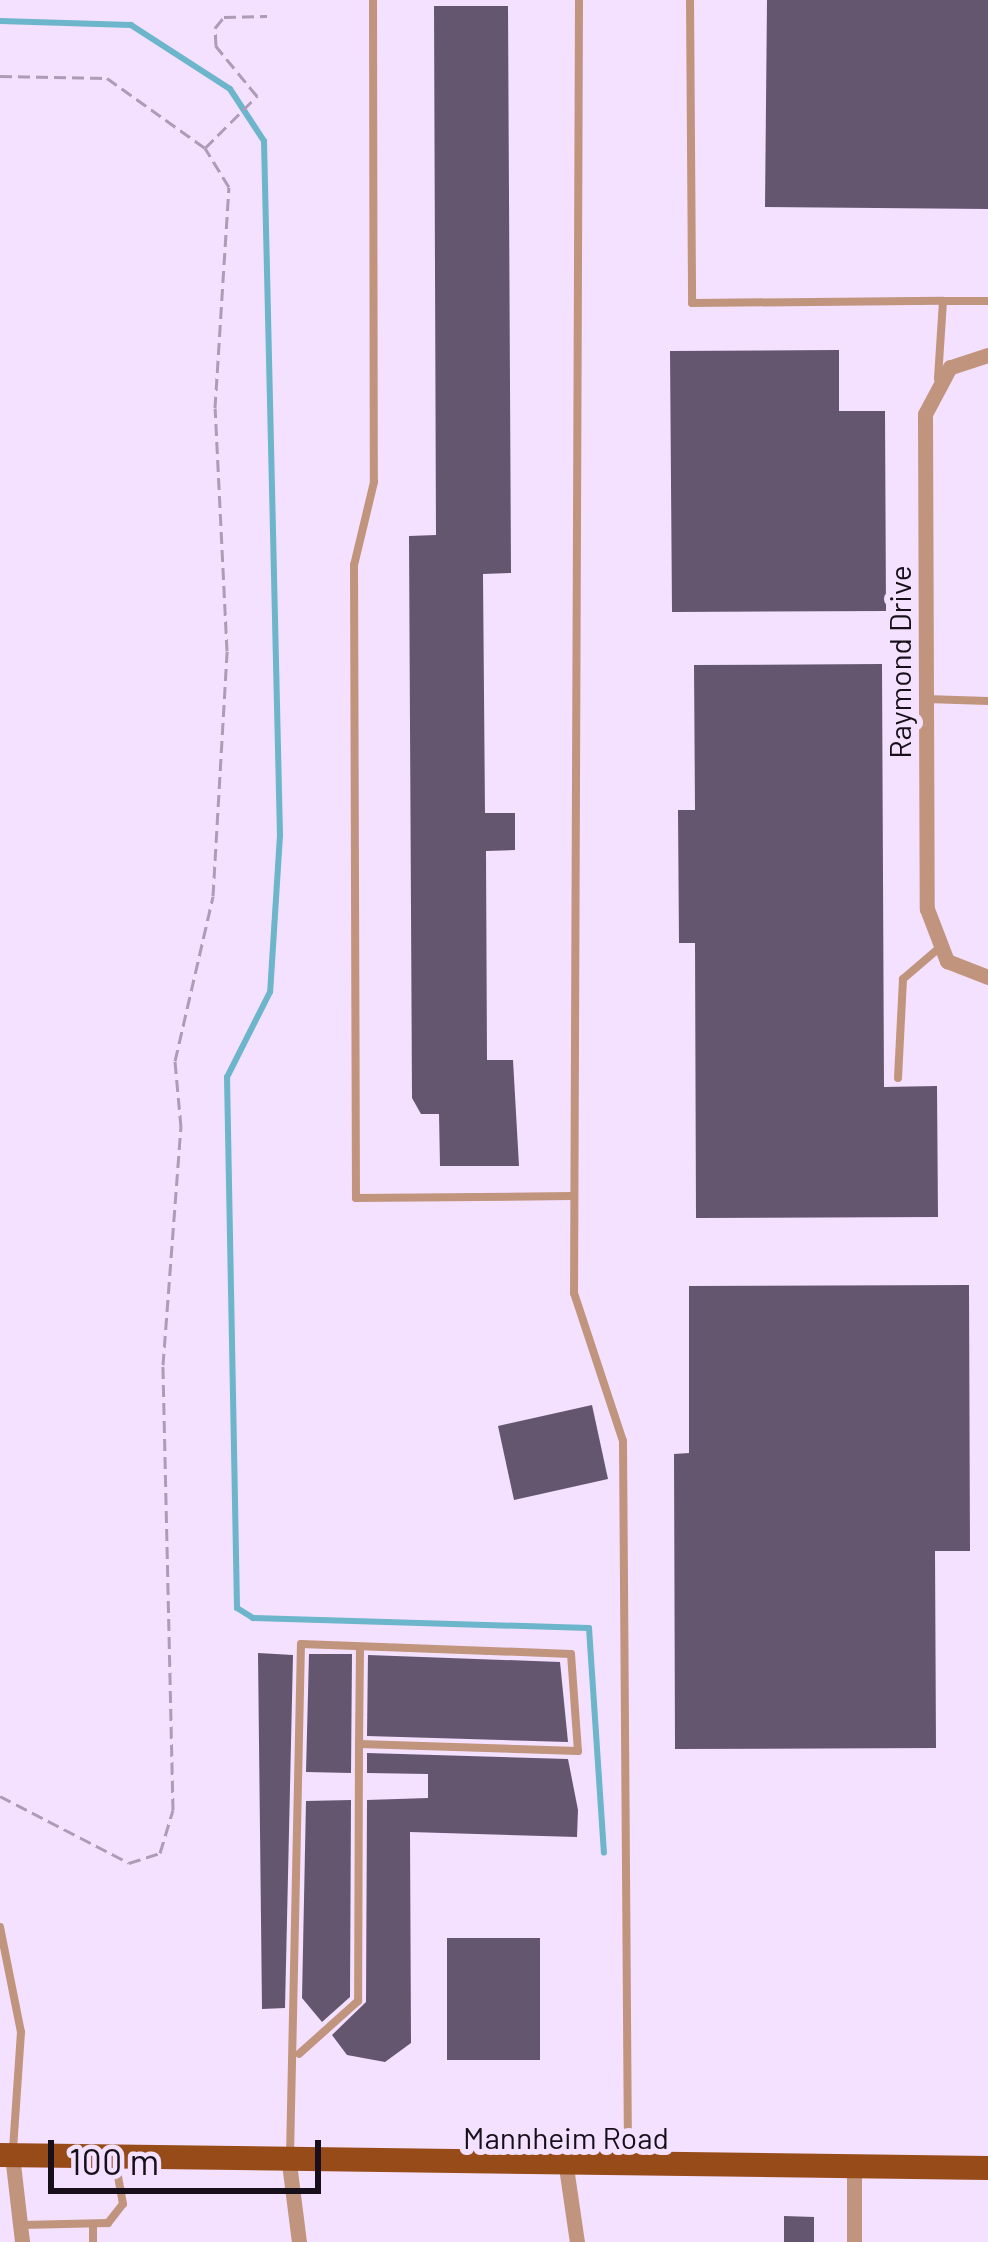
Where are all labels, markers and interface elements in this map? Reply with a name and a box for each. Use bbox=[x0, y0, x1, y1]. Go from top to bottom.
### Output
street label: Raymond Drive bbox=[881, 565, 917, 759]
scale bar bbox=[54, 2116, 327, 2190]
street label: Mannheim Road bbox=[463, 2119, 669, 2155]
text: 100 m bbox=[69, 2139, 159, 2182]

